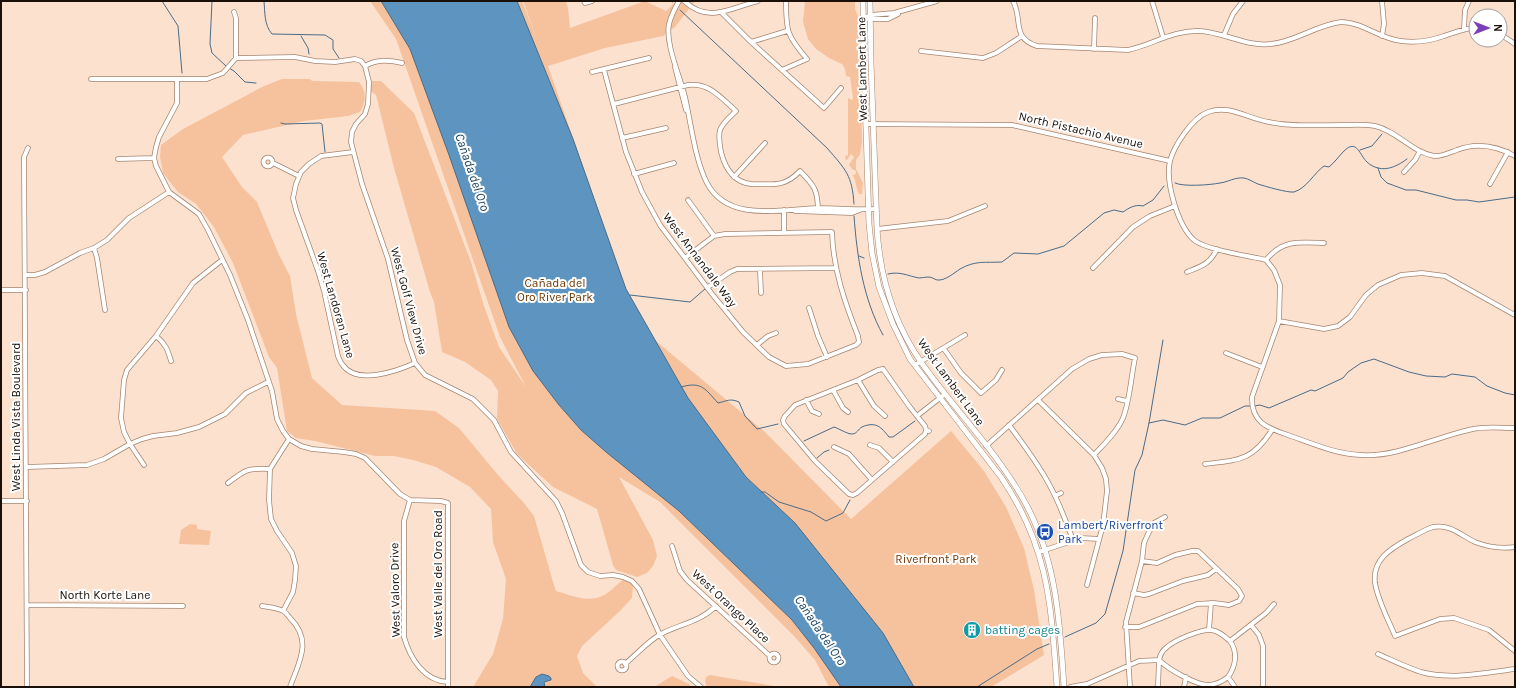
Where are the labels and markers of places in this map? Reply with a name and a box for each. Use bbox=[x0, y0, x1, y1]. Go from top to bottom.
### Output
place label: Lambert/Riverfront Park bbox=[1058, 518, 1163, 546]
bus stop icon: Lambert/Riverfront Park bbox=[1035, 522, 1055, 542]
building icon: batting cages bbox=[962, 620, 982, 640]
place label: batting cages bbox=[985, 623, 1060, 637]

